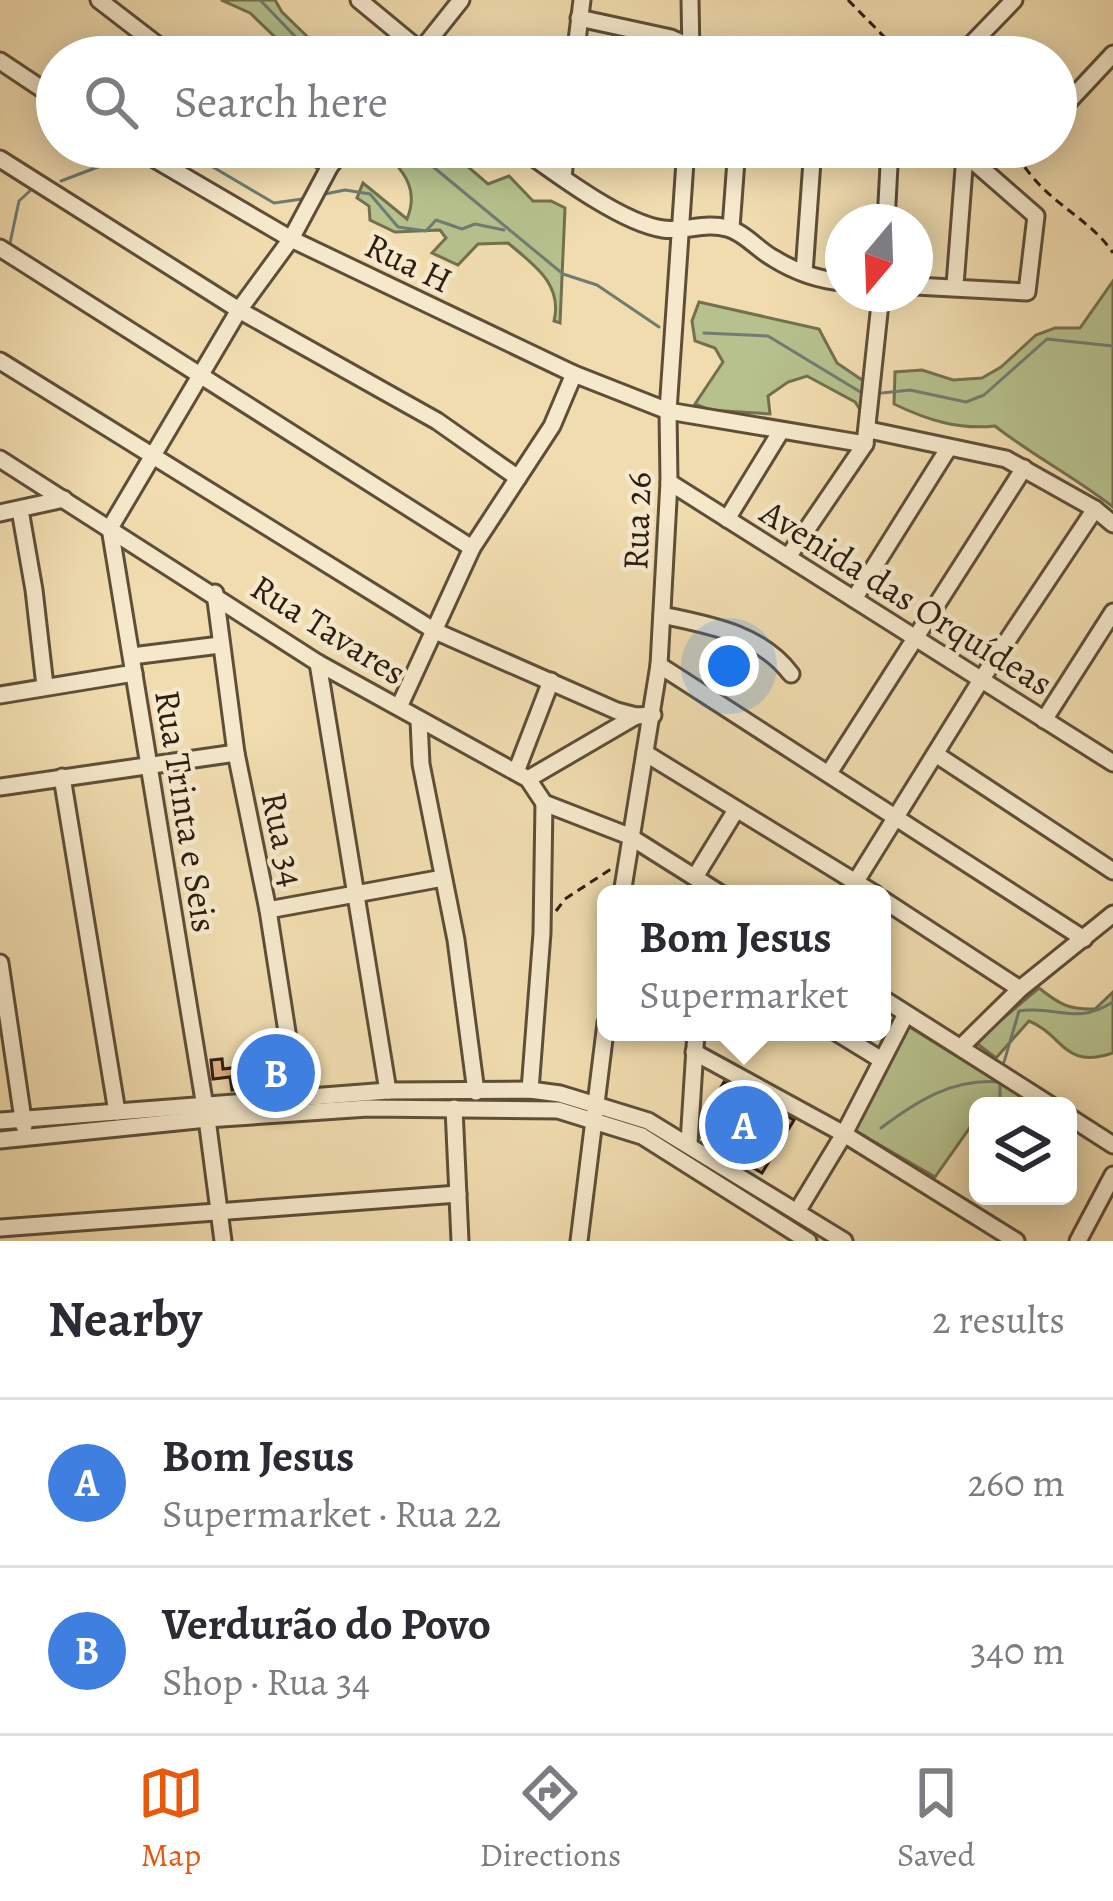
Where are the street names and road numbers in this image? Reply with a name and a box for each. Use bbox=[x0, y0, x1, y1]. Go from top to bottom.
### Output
street label: Rua H bbox=[357, 220, 461, 305]
street label: Rua 26 bbox=[610, 471, 663, 571]
street label: Avenida das Orquídeas bbox=[750, 487, 1062, 707]
street label: Rua Tavares bbox=[242, 562, 416, 696]
street label: Rua Trinta e Seis bbox=[143, 686, 230, 936]
street label: Rua 34 bbox=[250, 787, 317, 891]

